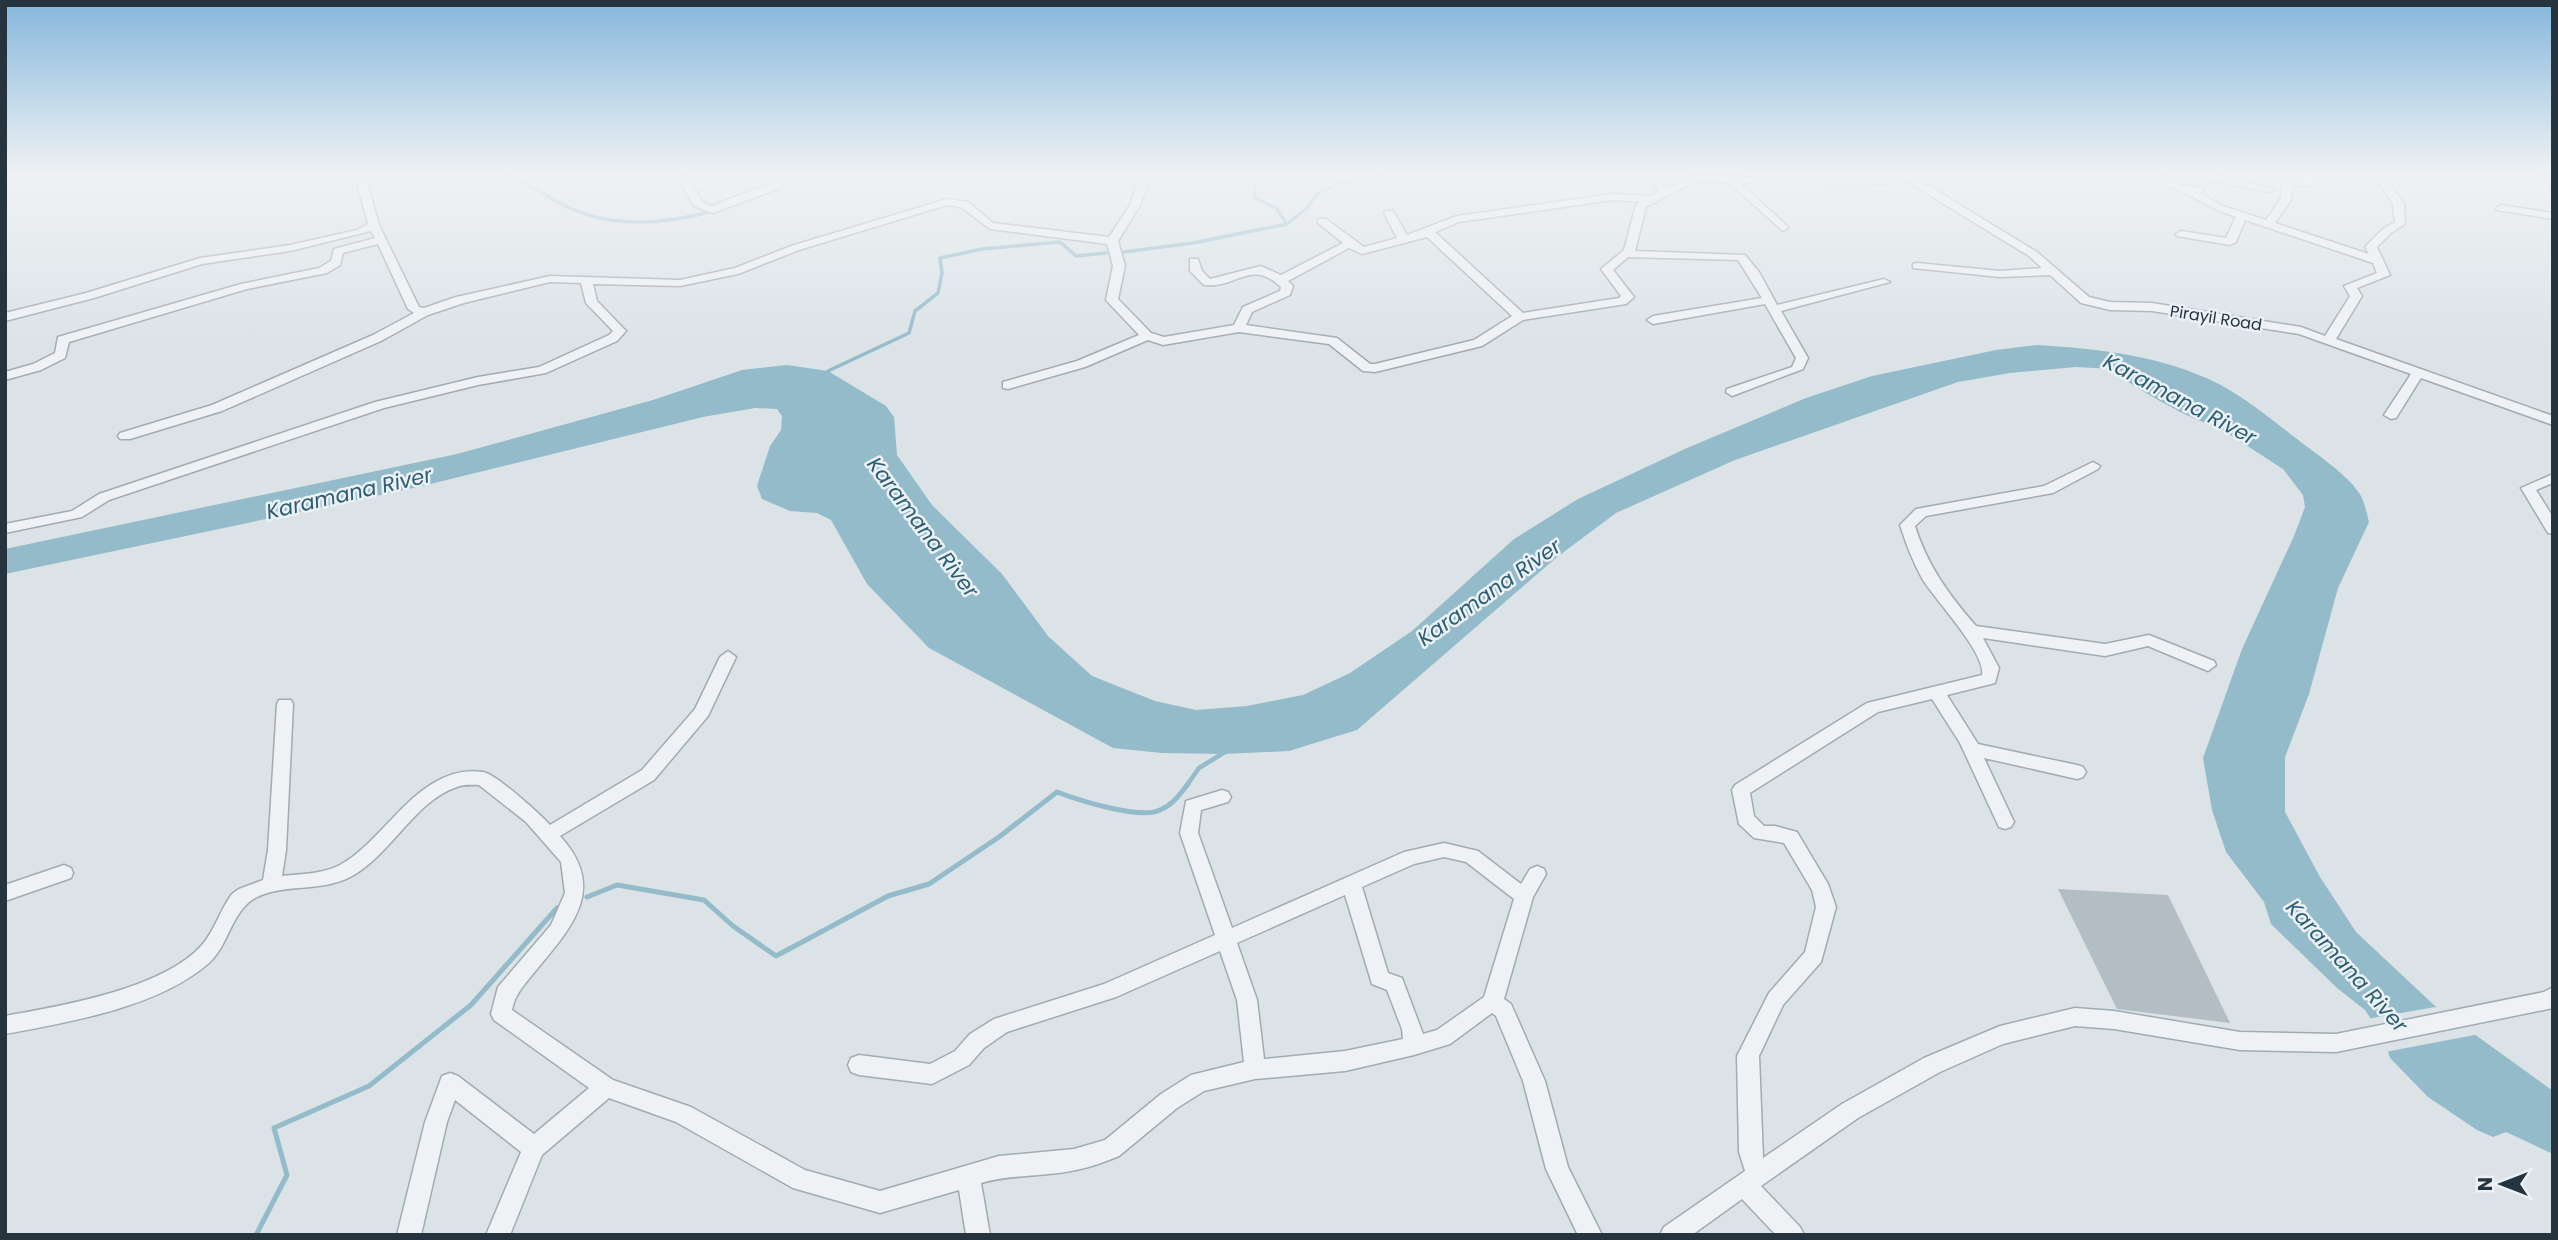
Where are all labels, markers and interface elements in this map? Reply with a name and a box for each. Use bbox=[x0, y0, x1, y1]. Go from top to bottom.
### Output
street label: Pirayil Road bbox=[2168, 299, 2264, 337]
water label: Karamana River bbox=[2099, 347, 2262, 452]
water label: Karamana River bbox=[861, 451, 986, 604]
water label: Karamana River bbox=[263, 460, 436, 526]
water label: Karamana River bbox=[1411, 531, 1568, 652]
water label: Karamana River bbox=[2280, 893, 2415, 1039]
north arrow bbox=[2467, 1149, 2537, 1219]
text: N bbox=[2472, 1177, 2499, 1191]

